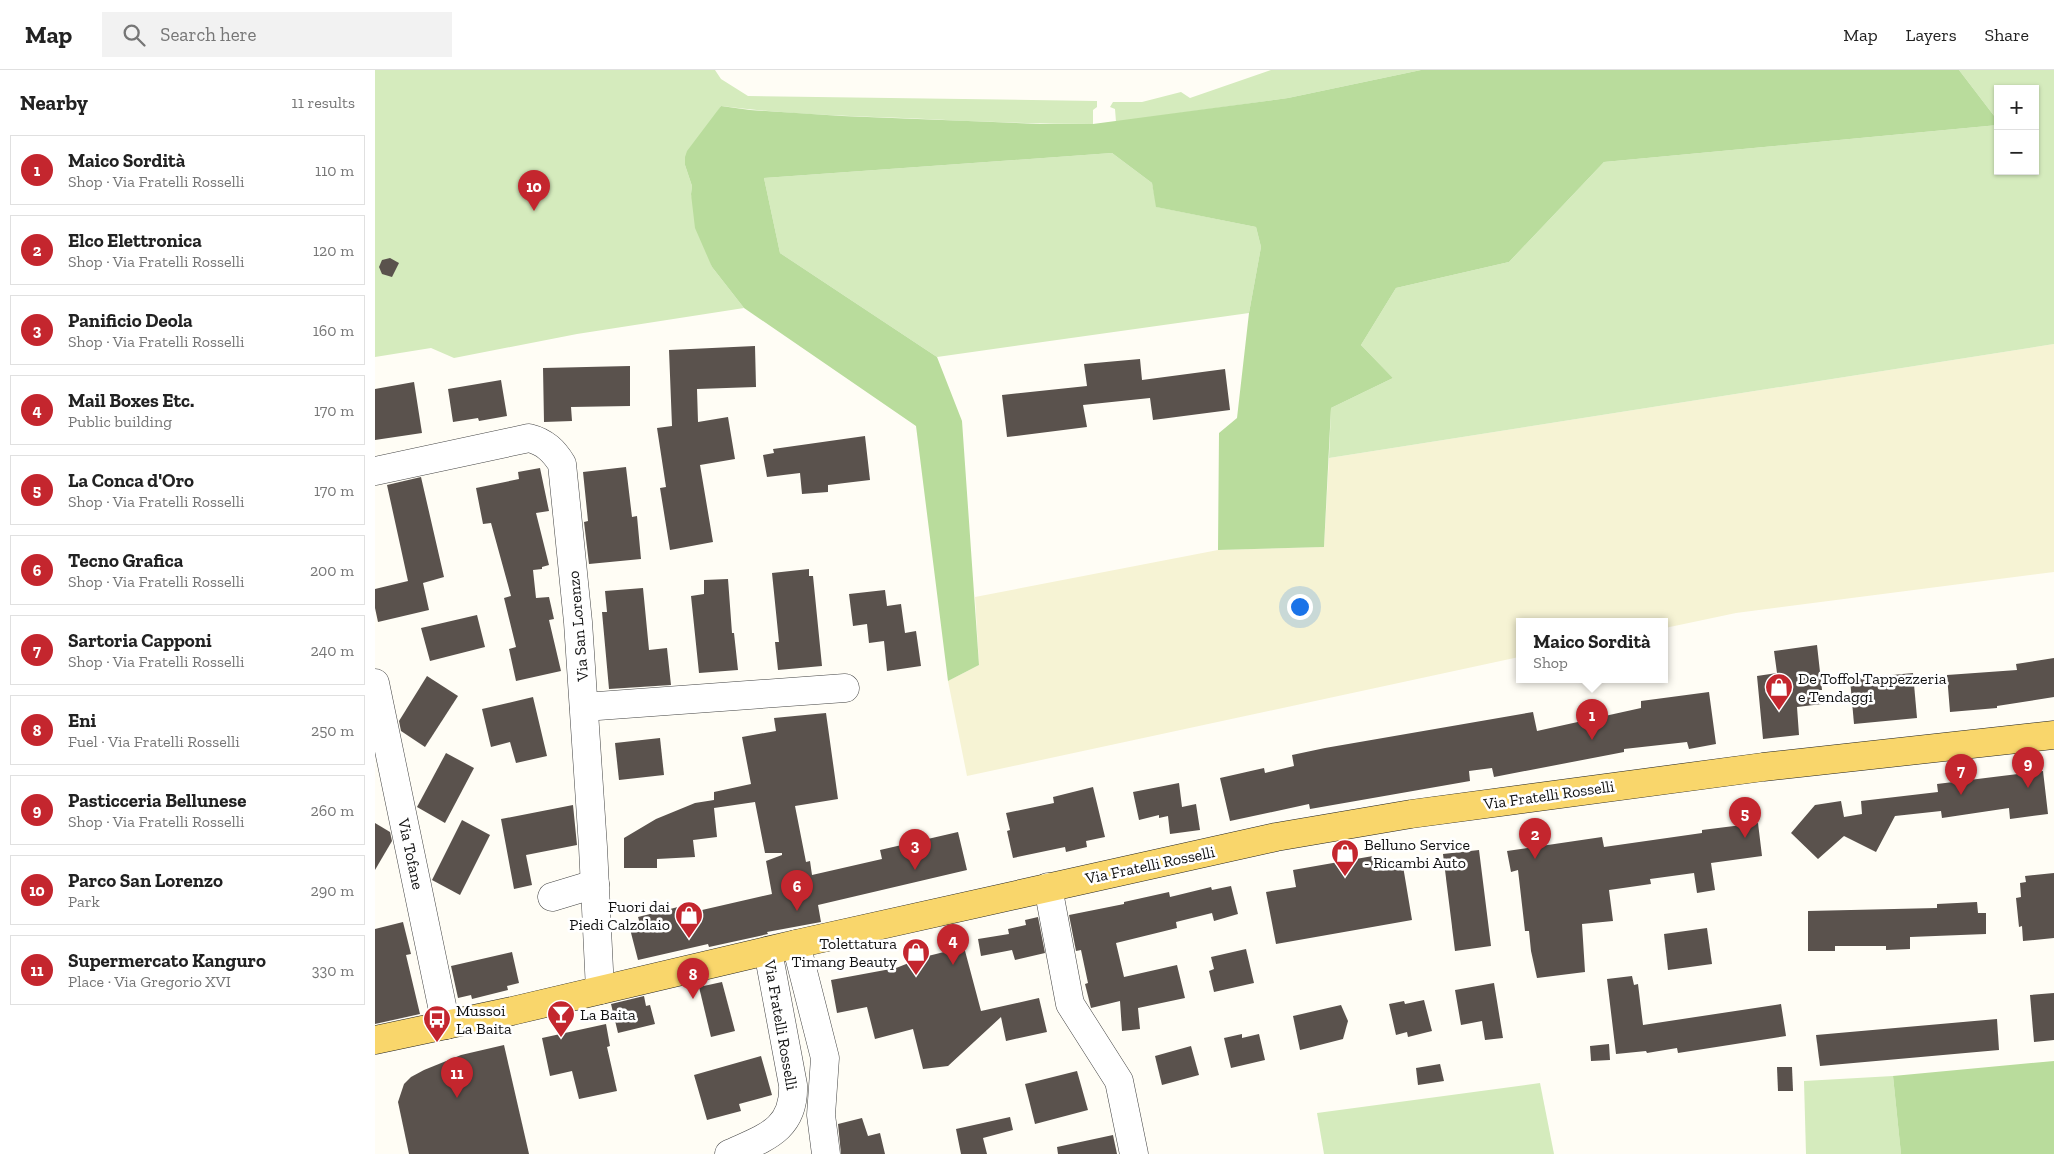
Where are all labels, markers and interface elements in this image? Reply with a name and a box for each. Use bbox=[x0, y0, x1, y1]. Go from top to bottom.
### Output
search box bbox=[102, 12, 452, 57]
text: Map bbox=[25, 20, 72, 49]
icon: search bbox=[120, 21, 148, 49]
text: Search here bbox=[160, 23, 257, 46]
text: Map bbox=[1843, 24, 1878, 46]
text: Layers bbox=[1906, 24, 1957, 46]
text: Share bbox=[1985, 24, 2029, 46]
map controls bbox=[1994, 85, 2039, 175]
button: + bbox=[1994, 85, 2039, 130]
text: Nearby bbox=[20, 90, 88, 115]
text: 11 results bbox=[292, 93, 355, 112]
button: − bbox=[1994, 130, 2039, 175]
text: Maico Sordità bbox=[68, 149, 185, 172]
text: 1 bbox=[34, 161, 40, 180]
text: 110 m bbox=[315, 161, 354, 180]
pin: 10 bbox=[518, 170, 550, 211]
text: Shop · Via Fratelli Rosselli bbox=[68, 172, 244, 191]
text: Elco Elettronica bbox=[68, 229, 202, 252]
text: 2 bbox=[33, 241, 41, 260]
text: 120 m bbox=[313, 241, 354, 260]
text: Shop · Via Fratelli Rosselli bbox=[68, 252, 244, 271]
text: Panificio Deola bbox=[68, 309, 193, 332]
text: 3 bbox=[33, 321, 41, 340]
text: 160 m bbox=[313, 321, 354, 340]
text: Shop · Via Fratelli Rosselli bbox=[68, 332, 244, 351]
text: Mail Boxes Etc. bbox=[68, 389, 194, 412]
text: 4 bbox=[32, 401, 42, 420]
text: 170 m bbox=[314, 401, 354, 420]
text: Public building bbox=[68, 412, 172, 431]
text: La Conca d'Oro bbox=[68, 469, 194, 492]
text: 5 bbox=[33, 481, 41, 500]
text: 170 m bbox=[314, 481, 354, 500]
text: Shop · Via Fratelli Rosselli bbox=[68, 492, 244, 511]
text: Tecno Grafica bbox=[68, 549, 183, 572]
text: 6 bbox=[33, 561, 41, 580]
text: 200 m bbox=[310, 561, 354, 580]
street label: Via San Lorenzo bbox=[564, 570, 592, 683]
text: Shop · Via Fratelli Rosselli bbox=[68, 572, 244, 591]
your location bbox=[1287, 594, 1313, 620]
popup bbox=[1516, 618, 1668, 683]
text: Sartoria Capponi bbox=[68, 629, 212, 652]
text: Maico Sordità bbox=[1533, 630, 1651, 653]
text: 7 bbox=[33, 641, 41, 660]
text: 240 m bbox=[310, 641, 354, 660]
text: Shop · Via Fratelli Rosselli bbox=[68, 652, 244, 671]
text: Shop bbox=[1533, 653, 1568, 672]
place label: De Toffol Tappezzeria e Tendaggi bbox=[1798, 669, 1947, 706]
shop icon: De Toffol Tappezzeria e Tendaggi bbox=[1764, 672, 1794, 711]
pin: 1 bbox=[1576, 699, 1608, 740]
text: Eni bbox=[68, 709, 96, 732]
text: 8 bbox=[33, 721, 41, 740]
text: 250 m bbox=[311, 721, 354, 740]
text: Fuel · Via Fratelli Rosselli bbox=[68, 732, 240, 751]
pin: 9 bbox=[2012, 747, 2044, 788]
pin: 7 bbox=[1945, 754, 1977, 795]
street label: Via Fratelli Rosselli bbox=[1481, 776, 1616, 814]
text: Pasticceria Bellunese bbox=[68, 789, 246, 812]
pin: 5 bbox=[1729, 797, 1761, 838]
text: 9 bbox=[33, 801, 41, 820]
text: 260 m bbox=[311, 801, 354, 820]
text: Shop · Via Fratelli Rosselli bbox=[68, 812, 244, 831]
street label: Via Tofane bbox=[394, 816, 428, 891]
pin: 2 bbox=[1519, 818, 1551, 859]
pin: 3 bbox=[899, 829, 931, 870]
place label: Belluno Service - Ricambi Auto bbox=[1364, 835, 1470, 872]
shop icon: Belluno Service - Ricambi Auto bbox=[1330, 838, 1360, 877]
street label: Via Fratelli Rosselli bbox=[1083, 842, 1217, 888]
text: Parco San Lorenzo bbox=[68, 869, 223, 892]
pin: 6 bbox=[781, 870, 813, 911]
text: 10 bbox=[29, 881, 45, 900]
text: 290 m bbox=[311, 881, 354, 900]
text: Park bbox=[68, 892, 100, 911]
place label: Fuori dai Piedi Calzolaio bbox=[569, 897, 671, 934]
shop icon: Fuori dai Piedi Calzolaio bbox=[674, 900, 704, 939]
pin: 4 bbox=[937, 924, 969, 965]
place label: Tolettatura Timang Beauty bbox=[791, 934, 898, 971]
shop icon: Tolettatura Timang Beauty bbox=[901, 937, 931, 976]
text: Supermercato Kanguro bbox=[68, 949, 266, 972]
street label: Via Fratelli Rosselli bbox=[760, 957, 802, 1092]
pin: 8 bbox=[677, 958, 709, 999]
text: 11 bbox=[31, 961, 43, 980]
text: 330 m bbox=[312, 961, 354, 980]
text: Place · Via Gregorio XVI bbox=[68, 972, 231, 991]
bar icon: La Baita bbox=[546, 999, 576, 1038]
place label: Mussoi La Baita bbox=[456, 1001, 512, 1038]
bus stop icon: Mussoi La Baita bbox=[422, 1004, 452, 1043]
place label: La Baita bbox=[580, 1005, 636, 1024]
pin: 11 bbox=[441, 1057, 473, 1098]

